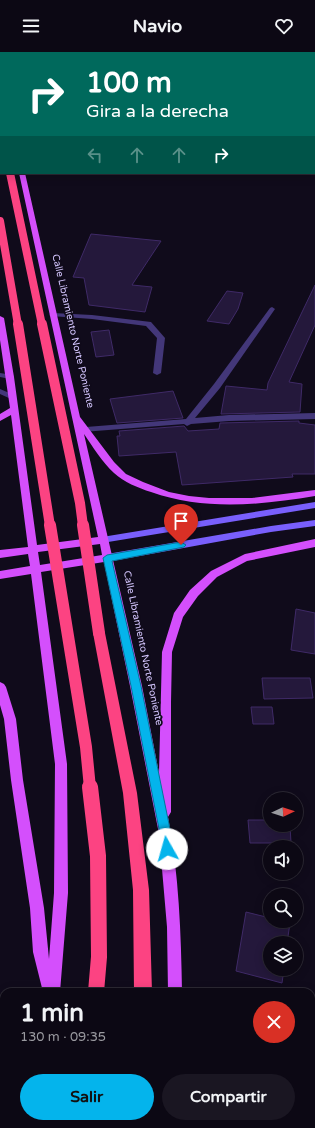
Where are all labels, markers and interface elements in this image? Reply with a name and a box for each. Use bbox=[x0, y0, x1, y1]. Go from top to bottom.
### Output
icon: menu bbox=[20, 15, 42, 37]
text: Navio bbox=[133, 15, 182, 37]
icon: heart bbox=[273, 15, 295, 37]
text: 100 m bbox=[86, 66, 172, 100]
icon: right bbox=[20, 68, 72, 120]
text: Gira a la derecha bbox=[86, 100, 229, 122]
icon: left bbox=[84, 144, 106, 166]
icon: ahead bbox=[126, 144, 148, 166]
icon: ahead bbox=[168, 144, 190, 166]
icon: right bbox=[210, 144, 232, 166]
street label: Calle Libramiento Norte Poniente bbox=[49, 253, 97, 409]
pin bbox=[164, 504, 198, 545]
icon: arrive bbox=[170, 510, 192, 532]
street label: Calle Libramiento Norte Poniente bbox=[121, 570, 165, 727]
north arrow bbox=[263, 792, 303, 832]
map controls bbox=[263, 792, 303, 976]
position arrow bbox=[146, 828, 188, 870]
button: sound bbox=[263, 840, 303, 880]
button: search bbox=[263, 888, 303, 928]
button: layers bbox=[263, 936, 303, 976]
text: 1 min bbox=[20, 999, 84, 1028]
button: close bbox=[253, 1001, 295, 1043]
text: 130 m · 09:35 bbox=[20, 1029, 106, 1045]
button: Salir bbox=[20, 1074, 154, 1120]
button: Compartir bbox=[162, 1074, 295, 1120]

